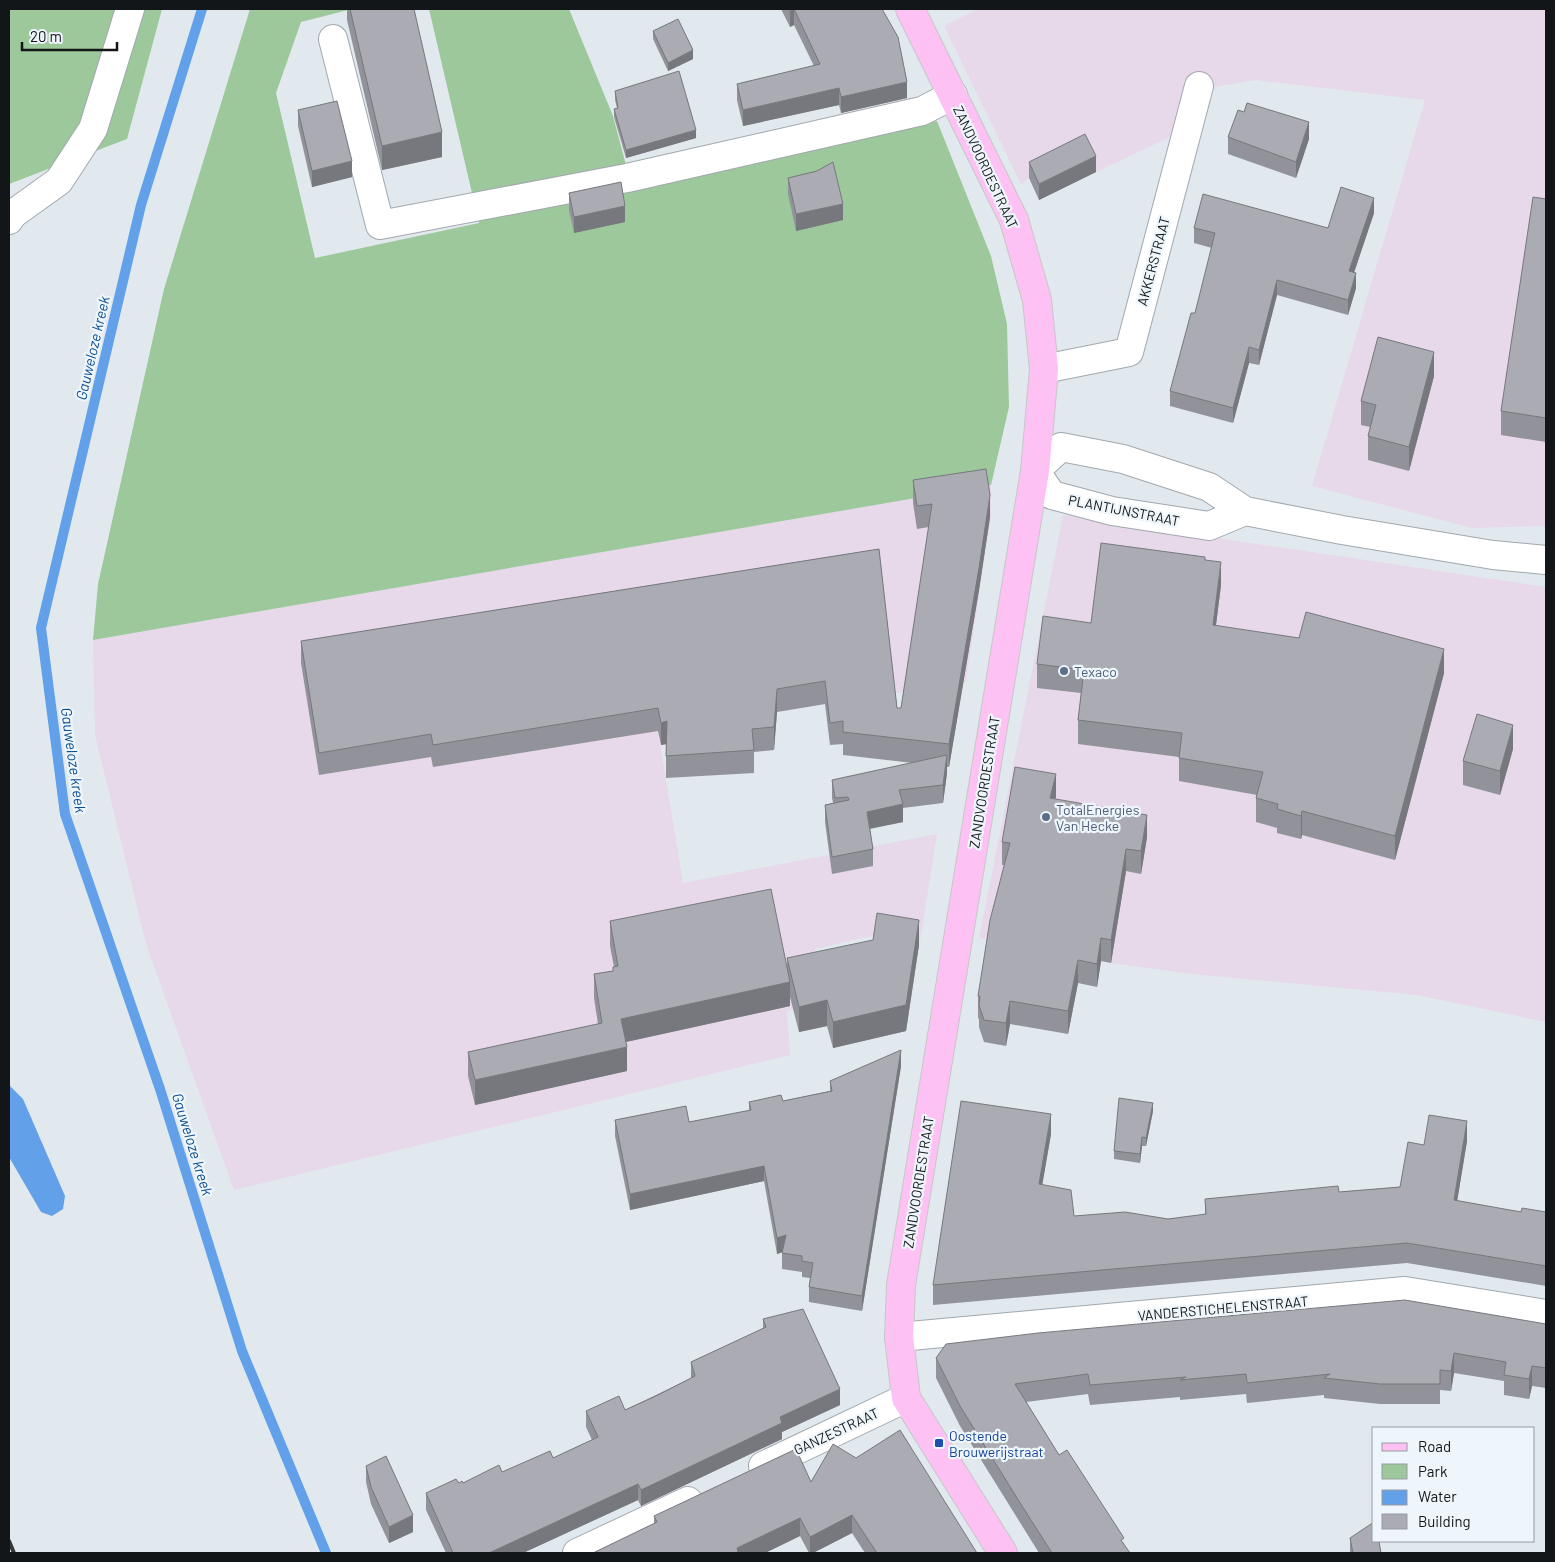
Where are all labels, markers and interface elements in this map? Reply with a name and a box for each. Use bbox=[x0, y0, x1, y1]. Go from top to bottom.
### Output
scale bar bbox=[22, 20, 118, 52]
text: 20 m bbox=[30, 27, 62, 45]
street label: ZANDVOORDESTRAAT bbox=[950, 103, 1022, 231]
street label: AKKERSTRAAT bbox=[1133, 215, 1173, 307]
water label: Gauweloze kreek bbox=[71, 294, 113, 402]
street label: PLANTIJNSTRAAT bbox=[1067, 491, 1181, 529]
place label: Texaco bbox=[1074, 663, 1117, 680]
marker: Texaco bbox=[1058, 665, 1070, 677]
water label: Gauweloze kreek bbox=[58, 706, 90, 815]
street label: ZANDVOORDESTRAAT bbox=[965, 715, 1003, 849]
place label: TotalEnergies Van Hecke bbox=[1056, 801, 1140, 834]
marker: TotalEnergies Van Hecke bbox=[1040, 811, 1052, 823]
water label: Gauweloze kreek bbox=[169, 1091, 217, 1198]
street label: ZANDVOORDESTRAAT bbox=[899, 1115, 937, 1249]
street label: VANDERSTICHELENSTRAAT bbox=[1137, 1292, 1309, 1324]
street label: GANZESTRAAT bbox=[791, 1404, 881, 1458]
place label: Oostende Brouwerijstraat bbox=[949, 1427, 1044, 1460]
legend bbox=[1372, 1427, 1535, 1542]
marker: Oostende Brouwerijstraat bbox=[933, 1437, 945, 1449]
text: Road bbox=[1418, 1437, 1451, 1455]
text: Park bbox=[1418, 1462, 1448, 1480]
text: Water bbox=[1418, 1487, 1457, 1505]
text: Building bbox=[1418, 1512, 1471, 1530]

